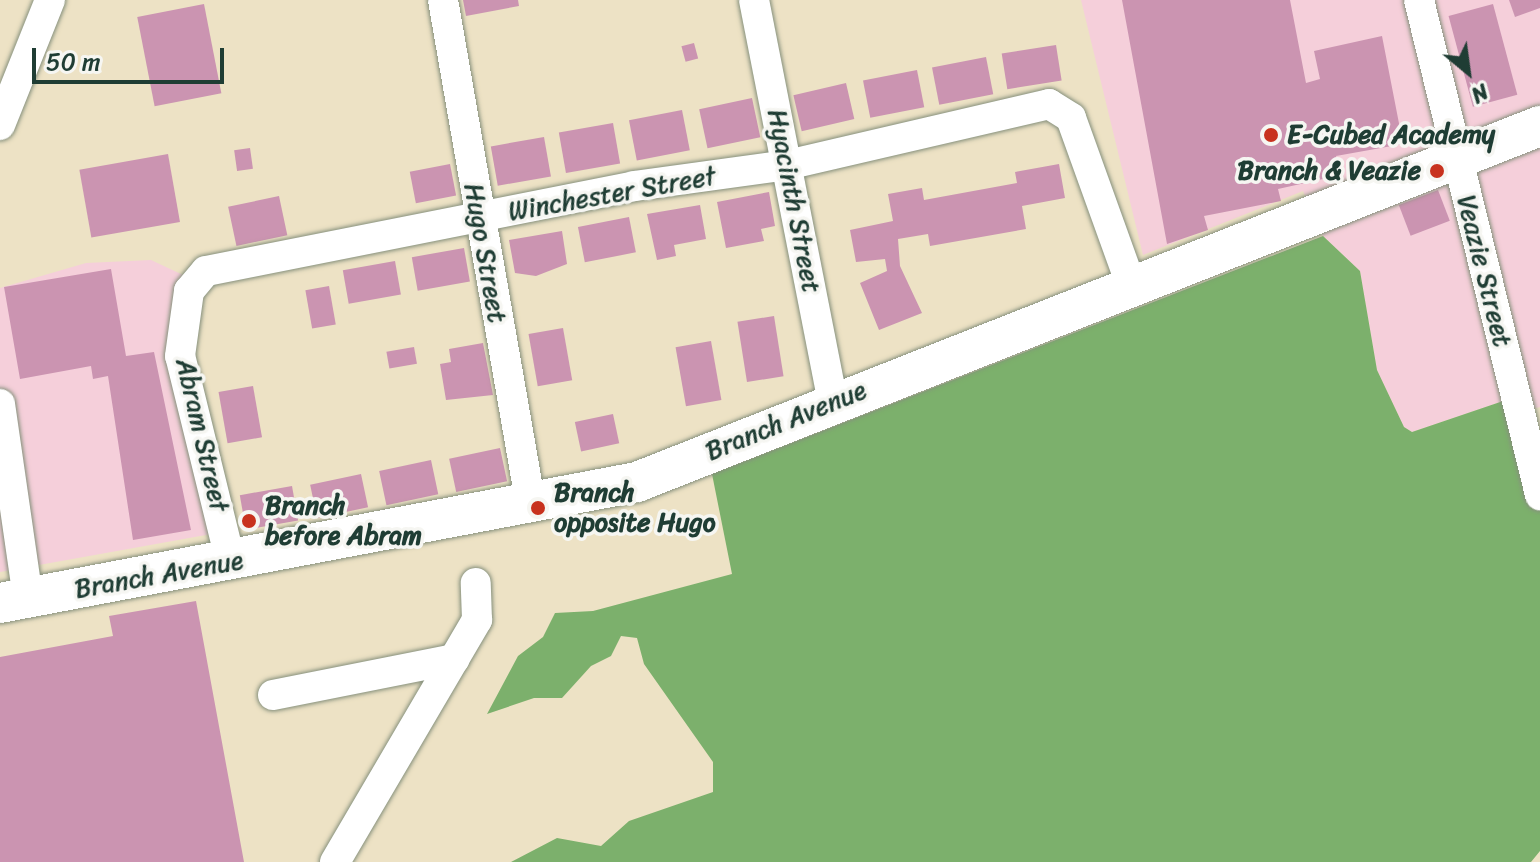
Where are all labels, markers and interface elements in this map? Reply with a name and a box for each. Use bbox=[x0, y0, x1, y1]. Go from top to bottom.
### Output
scale bar bbox=[36, 32, 228, 82]
north arrow bbox=[1428, 32, 1508, 112]
text: 50 m bbox=[46, 41, 101, 83]
text: N bbox=[1464, 73, 1496, 114]
street label: Hyacinth Street bbox=[761, 106, 827, 296]
place label: E-Cubed Academy bbox=[1287, 119, 1495, 151]
marker: E-Cubed Academy bbox=[1262, 126, 1280, 144]
place label: Branch & Veazie bbox=[1238, 155, 1421, 187]
street label: Winchester Street bbox=[506, 160, 718, 228]
marker: Branch & Veazie bbox=[1428, 162, 1446, 180]
street label: Hugo Street bbox=[457, 181, 513, 325]
street label: Veazie Street bbox=[1450, 192, 1518, 350]
street label: Abram Street bbox=[169, 355, 235, 515]
street label: Branch Avenue bbox=[701, 375, 871, 467]
place label: Branch opposite Hugo bbox=[554, 477, 716, 538]
place label: Branch before Abram bbox=[265, 490, 422, 552]
marker: Branch opposite Hugo bbox=[529, 499, 547, 517]
marker: Branch before Abram bbox=[240, 512, 258, 530]
street label: Branch Avenue bbox=[72, 545, 246, 605]

